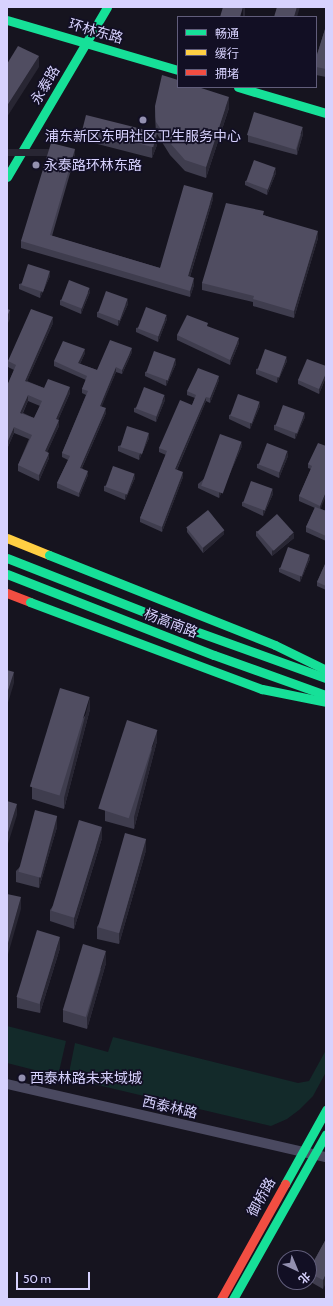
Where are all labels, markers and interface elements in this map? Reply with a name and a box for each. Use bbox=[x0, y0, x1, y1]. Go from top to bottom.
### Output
street label: 环林东路 bbox=[67, 15, 125, 47]
legend bbox=[177, 16, 317, 88]
text: 畅通 bbox=[215, 26, 239, 41]
text: 缓行 bbox=[215, 46, 239, 61]
street label: 永泰路 bbox=[27, 63, 63, 107]
text: 拥堵 bbox=[215, 66, 239, 81]
marker: 浦东新区东明社区卫生服务中心 bbox=[137, 114, 149, 126]
place label: 浦东新区东明社区卫生服务中心 bbox=[45, 128, 241, 144]
place label: 永泰路环林东路 bbox=[44, 157, 142, 173]
marker: 永泰路环林东路 bbox=[31, 160, 41, 170]
street label: 杨高南路 bbox=[142, 605, 200, 641]
place label: 西泰林路未来域城 bbox=[30, 1070, 142, 1086]
marker: 西泰林路未来域城 bbox=[17, 1073, 27, 1083]
street label: 西泰林路 bbox=[141, 1093, 199, 1121]
street label: 御桥路 bbox=[243, 1175, 279, 1219]
north arrow bbox=[277, 1250, 317, 1290]
scale bar bbox=[18, 1264, 92, 1290]
text: 北 bbox=[296, 1269, 313, 1287]
text: 50 m bbox=[23, 1271, 51, 1286]

